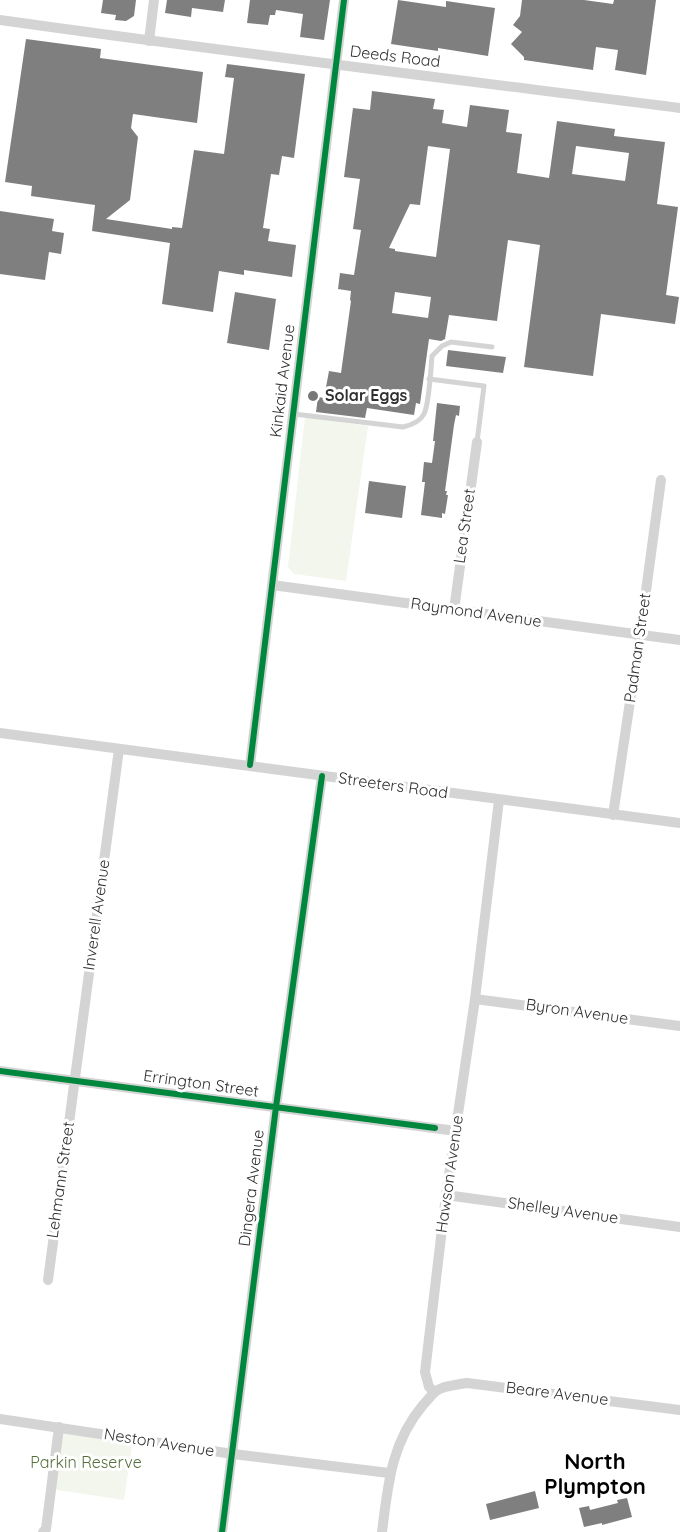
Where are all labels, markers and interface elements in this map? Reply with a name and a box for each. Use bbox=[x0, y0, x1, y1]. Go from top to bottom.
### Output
street label: Deeds Road bbox=[349, 42, 441, 72]
street label: Kinkaid Avenue bbox=[267, 323, 299, 439]
place label: Solar Eggs bbox=[325, 386, 407, 406]
marker: Solar Eggs bbox=[306, 389, 320, 403]
street label: Lea Street bbox=[450, 487, 480, 565]
street label: Padman Street bbox=[621, 592, 655, 704]
street label: Raymond Avenue bbox=[409, 594, 543, 632]
street label: Streeters Road bbox=[337, 769, 449, 803]
street label: Inverell Avenue bbox=[80, 858, 114, 972]
street label: Byron Avenue bbox=[525, 995, 629, 1029]
street label: Errington Street bbox=[142, 1066, 260, 1102]
street label: Hawson Avenue bbox=[432, 1114, 468, 1234]
street label: Lehmann Street bbox=[43, 1120, 79, 1240]
street label: Dingera Avenue bbox=[235, 1128, 269, 1248]
street label: Shelley Avenue bbox=[506, 1194, 620, 1228]
street label: Beare Avenue bbox=[505, 1378, 609, 1410]
street label: Neston Avenue bbox=[102, 1425, 216, 1461]
district label: North Plympton bbox=[544, 1449, 646, 1500]
park label: Parkin Reserve bbox=[30, 1453, 142, 1473]

